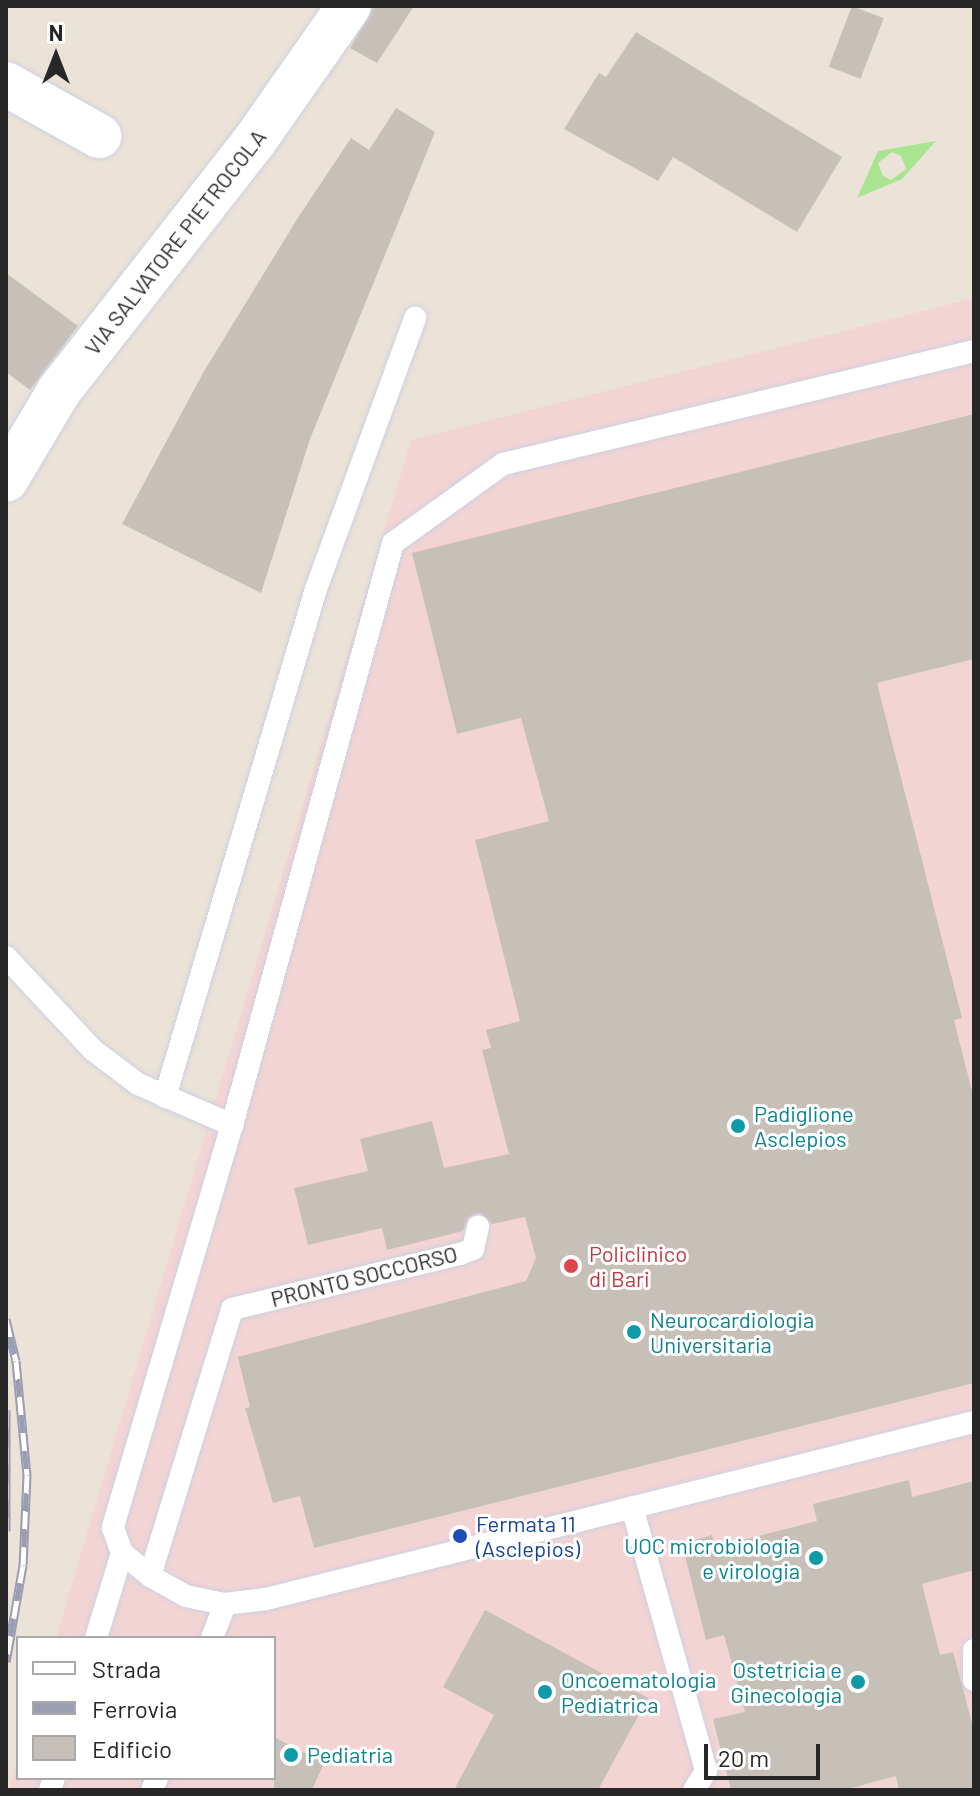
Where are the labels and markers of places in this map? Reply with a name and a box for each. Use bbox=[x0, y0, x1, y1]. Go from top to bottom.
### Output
place label: Padiglione Asclepios bbox=[754, 1100, 854, 1152]
marker: Padiglione Asclepios bbox=[729, 1117, 747, 1135]
place label: Policlinico di Bari bbox=[589, 1240, 687, 1292]
marker: Policlinico di Bari bbox=[560, 1255, 582, 1277]
place label: Neurocardiologia Universitaria bbox=[650, 1306, 814, 1358]
marker: Neurocardiologia Universitaria bbox=[625, 1323, 643, 1341]
place label: Fermata 11 (Asclepios) bbox=[476, 1510, 580, 1562]
marker: Fermata 11 (Asclepios) bbox=[451, 1527, 469, 1545]
place label: UOC microbiologia e virologia bbox=[624, 1532, 800, 1584]
marker: UOC microbiologia e virologia bbox=[807, 1549, 825, 1567]
place label: Ostetricia e Ginecologia bbox=[730, 1656, 842, 1708]
place label: Oncoematologia Pediatrica bbox=[561, 1666, 716, 1718]
marker: Ostetricia e Ginecologia bbox=[849, 1673, 867, 1691]
marker: Oncoematologia Pediatrica bbox=[536, 1683, 554, 1701]
place label: Pediatria bbox=[307, 1742, 393, 1768]
marker: Pediatria bbox=[282, 1746, 300, 1764]

